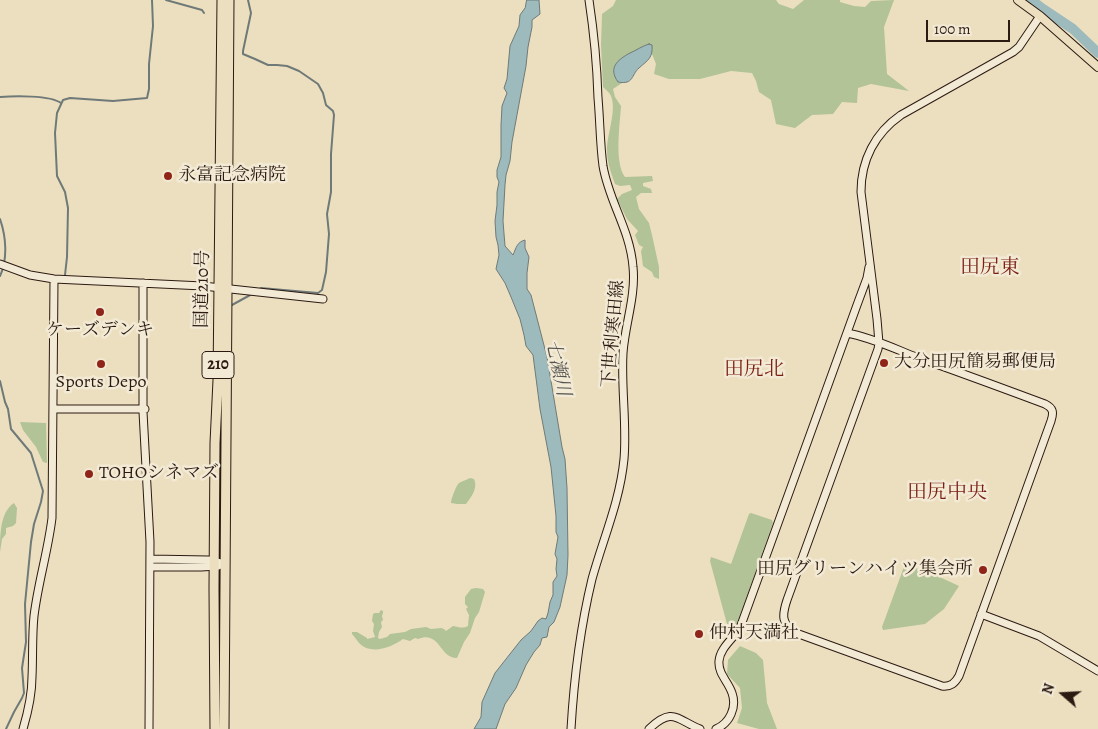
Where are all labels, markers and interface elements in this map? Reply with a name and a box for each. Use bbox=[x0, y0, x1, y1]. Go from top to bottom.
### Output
scale bar bbox=[928, 10, 1012, 42]
text: 100 m bbox=[934, 19, 971, 39]
place label: 永富記念病院 bbox=[178, 165, 286, 187]
marker: 永富記念病院 bbox=[162, 170, 174, 182]
street label: 国道210号 bbox=[192, 250, 214, 328]
district label: 田尻東 bbox=[960, 256, 1020, 280]
street label: 下世利寒田線 bbox=[599, 279, 629, 389]
marker: ケーズデンキ bbox=[94, 306, 106, 318]
place label: ケーズデンキ bbox=[46, 320, 154, 342]
water label: 七瀬川 bbox=[540, 338, 574, 398]
road number: 210 bbox=[202, 352, 234, 378]
place label: 大分田尻簡易郵便局 bbox=[894, 352, 1056, 374]
marker: 大分田尻簡易郵便局 bbox=[878, 357, 890, 369]
marker: Sports Depo bbox=[95, 358, 107, 370]
district label: 田尻北 bbox=[724, 358, 784, 382]
place label: Sports Depo bbox=[56, 372, 146, 394]
place label: TOHOシネマズ bbox=[99, 463, 219, 485]
marker: TOHOシネマズ bbox=[83, 468, 95, 480]
district label: 田尻中央 bbox=[907, 481, 987, 505]
place label: 田尻グリーンハイツ集会所 bbox=[757, 559, 973, 581]
marker: 田尻グリーンハイツ集会所 bbox=[977, 564, 989, 576]
place label: 仲村天満社 bbox=[709, 623, 799, 645]
marker: 仲村天満社 bbox=[693, 628, 705, 640]
north arrow bbox=[1038, 669, 1088, 719]
text: N bbox=[1038, 681, 1059, 697]

